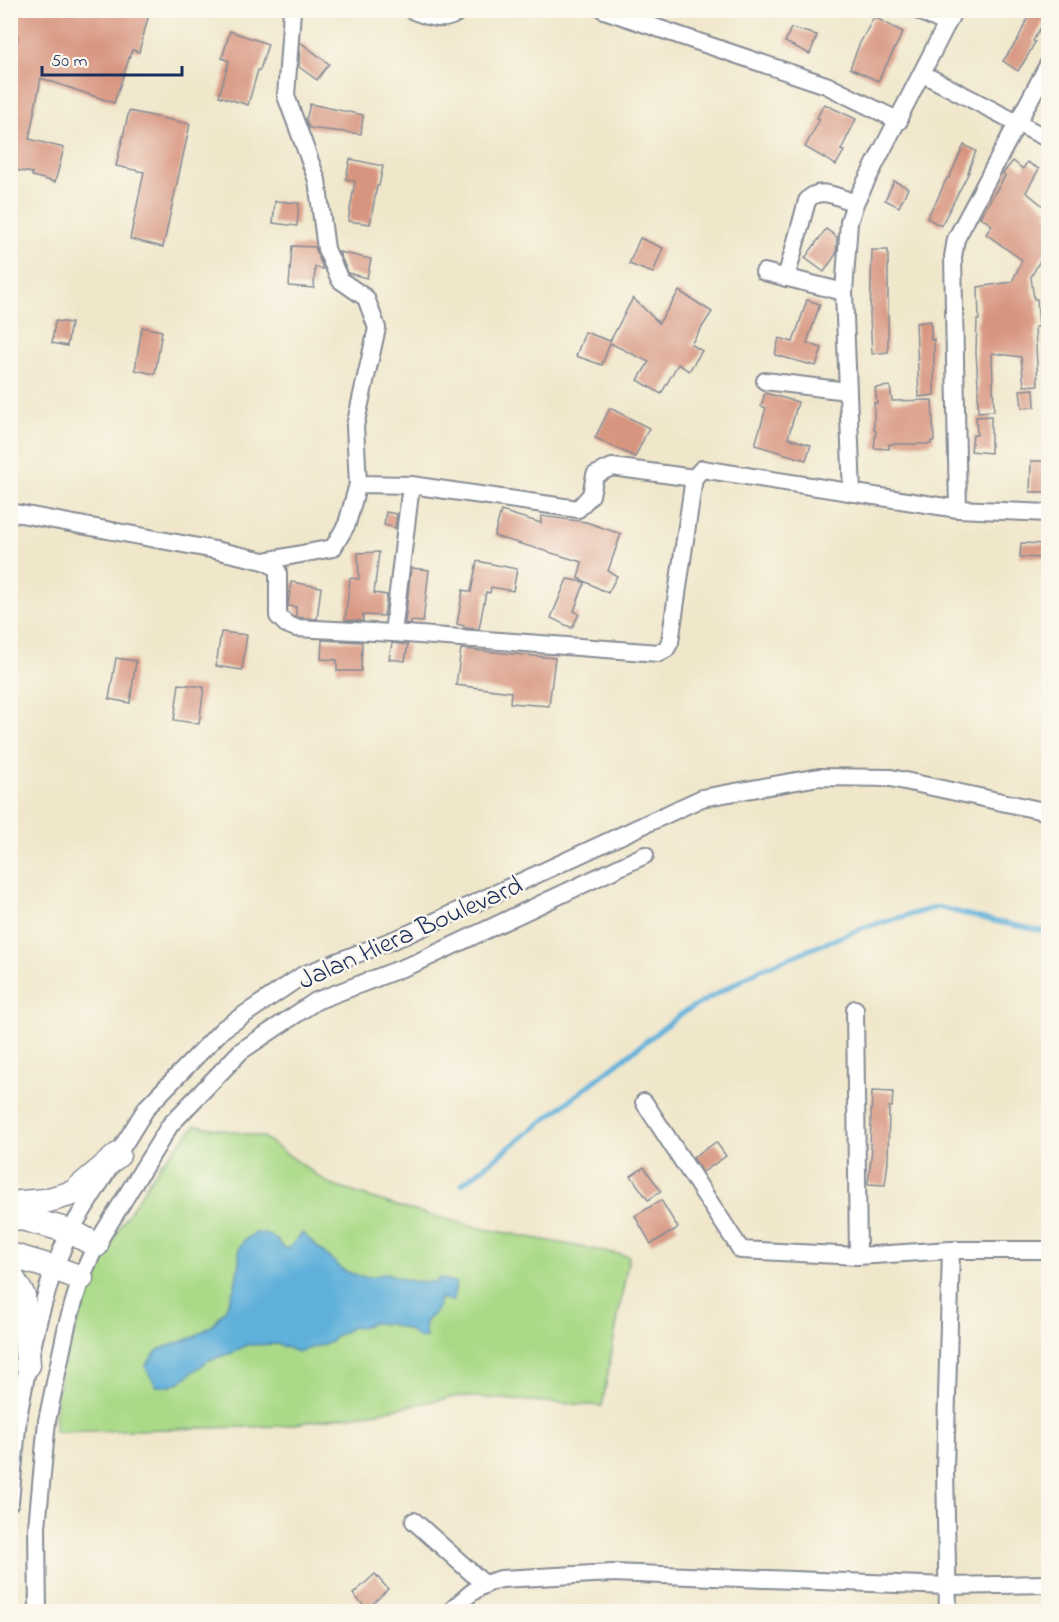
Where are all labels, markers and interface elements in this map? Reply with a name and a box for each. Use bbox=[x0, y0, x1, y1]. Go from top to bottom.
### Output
scale bar bbox=[42, 39, 182, 77]
text: 50 m bbox=[51, 49, 88, 75]
street label: Jalan Hiera Boulevard bbox=[293, 867, 529, 1001]

